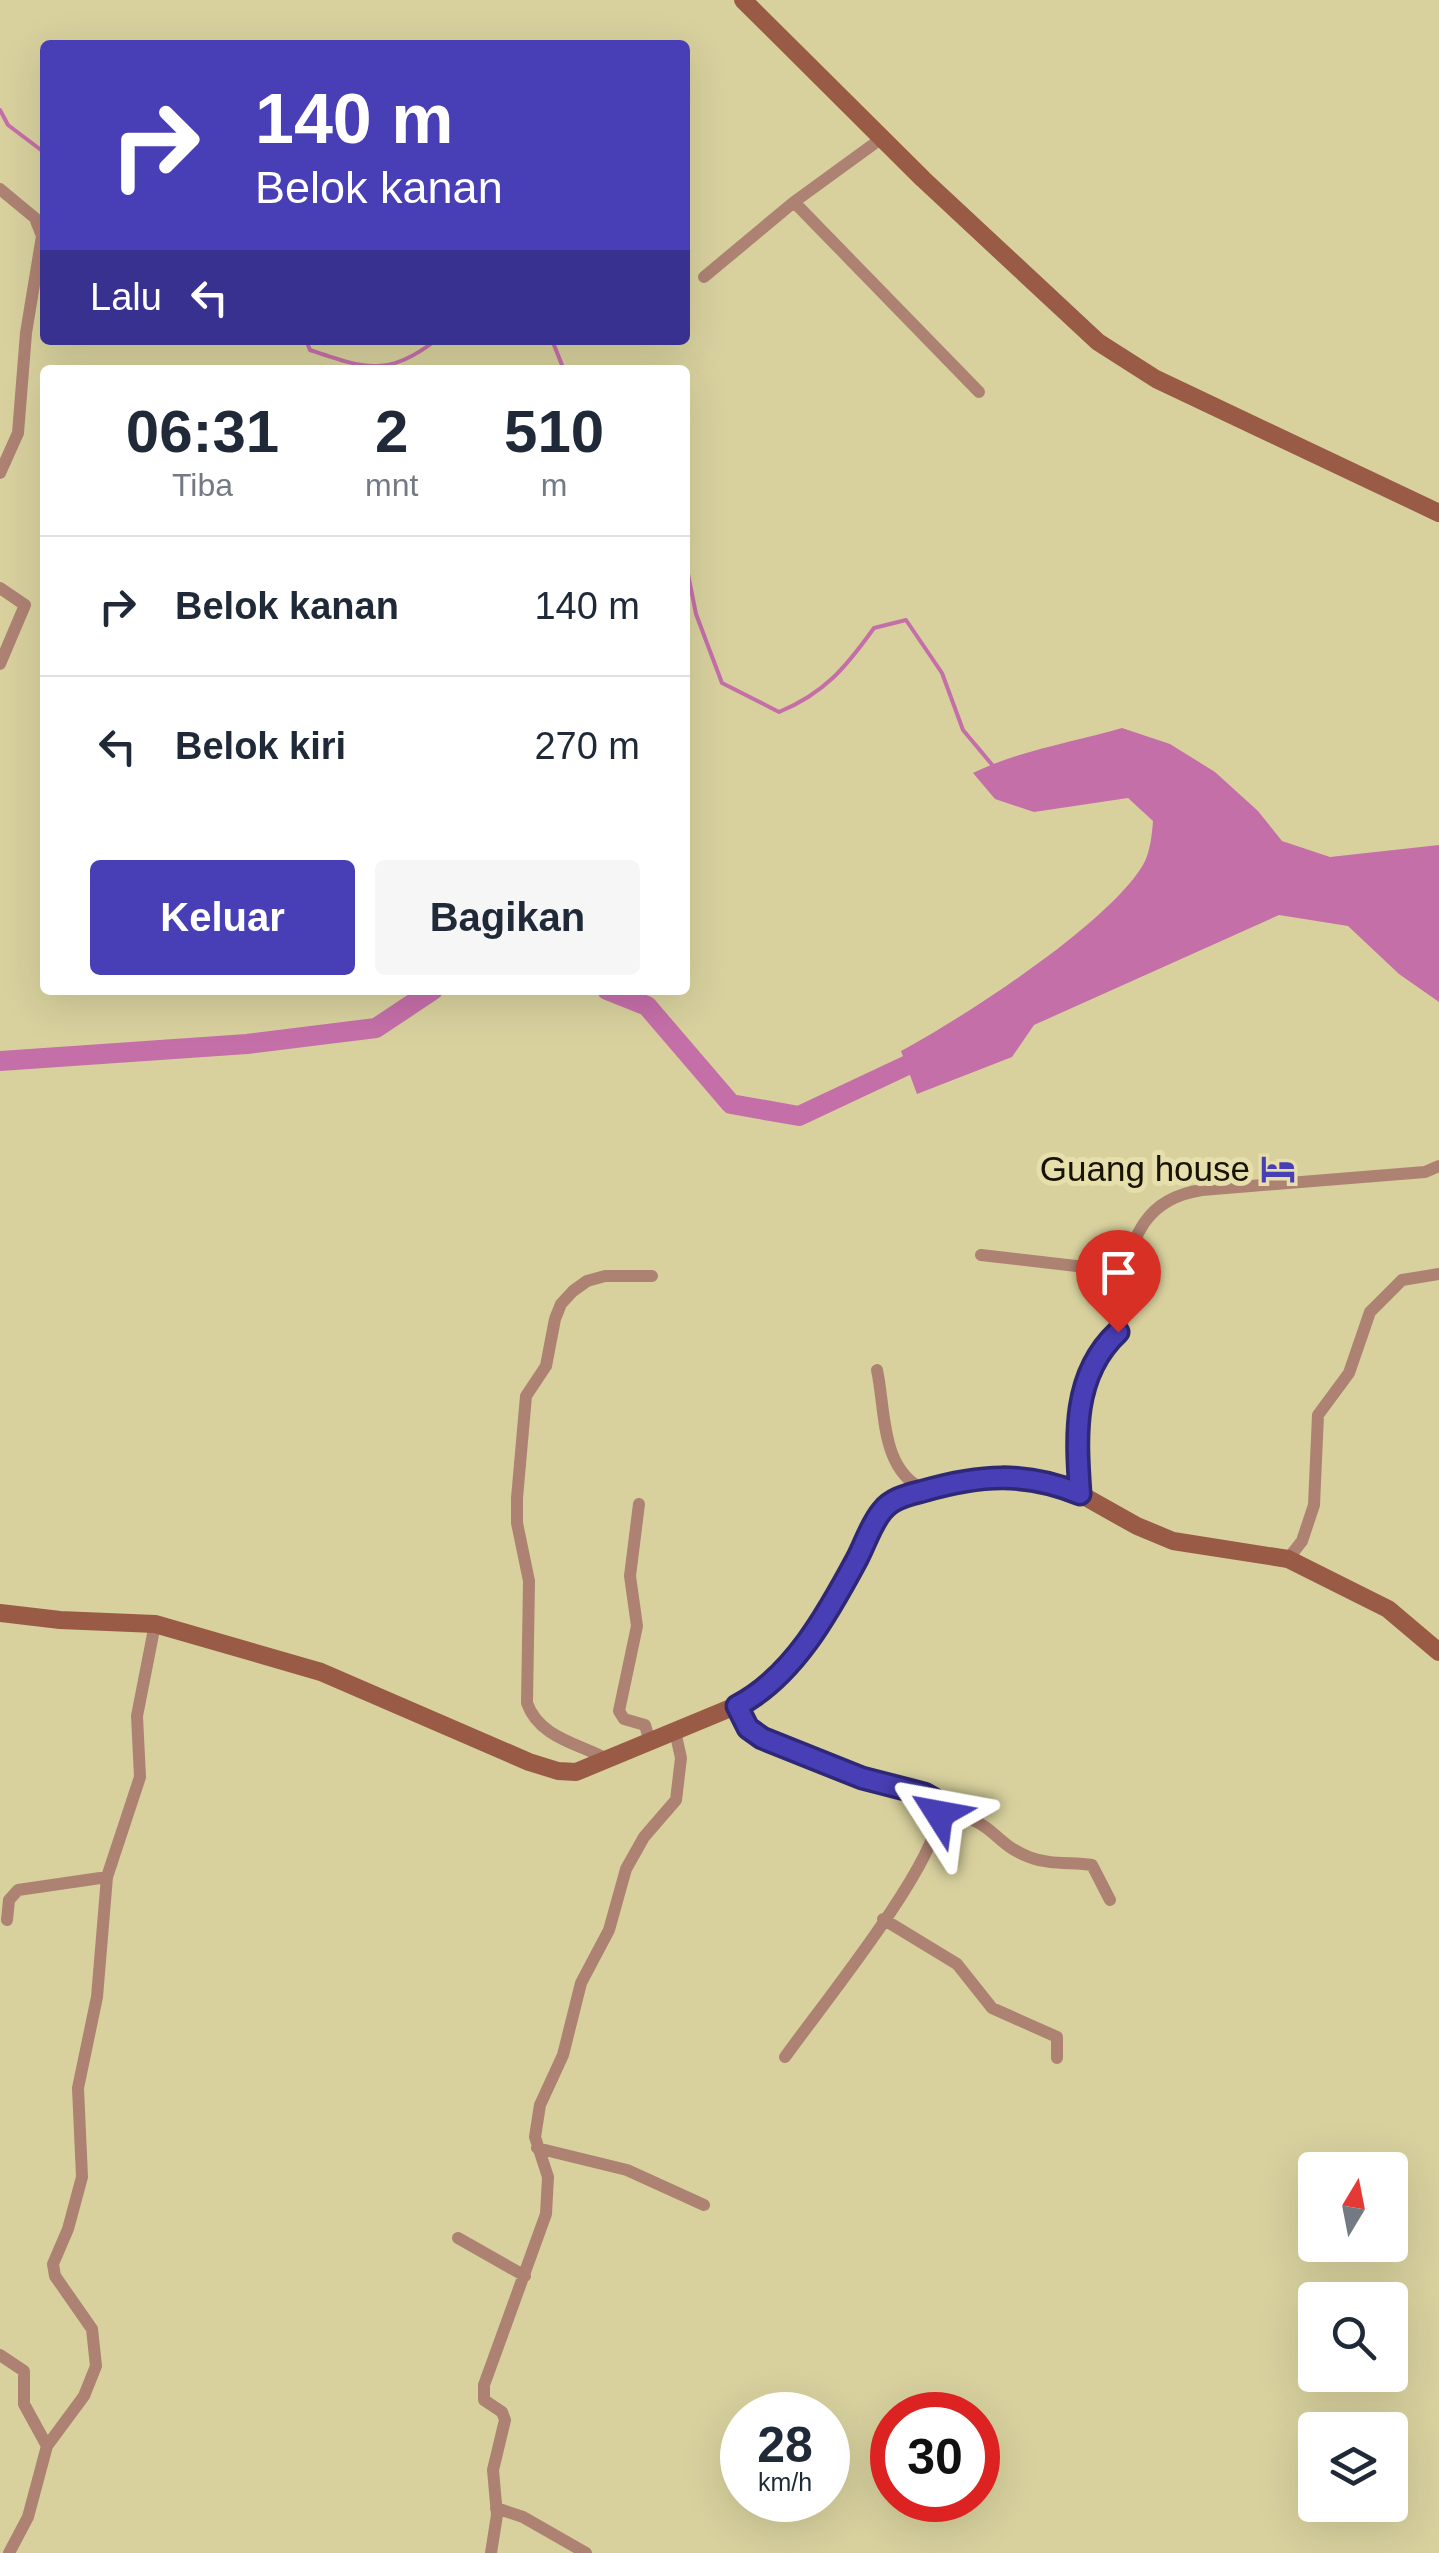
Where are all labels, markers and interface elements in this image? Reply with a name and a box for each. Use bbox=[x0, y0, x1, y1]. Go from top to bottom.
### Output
icon: right bbox=[90, 80, 220, 210]
text: 140 m bbox=[255, 80, 453, 158]
text: Belok kanan bbox=[255, 162, 503, 213]
icon: left bbox=[182, 270, 237, 325]
text: Lalu bbox=[90, 276, 162, 318]
text: 06:31 bbox=[126, 398, 279, 465]
text: 2 bbox=[375, 398, 408, 465]
text: 510 bbox=[504, 398, 604, 465]
text: Tiba bbox=[172, 467, 233, 503]
text: mnt bbox=[365, 467, 418, 503]
text: m bbox=[541, 467, 567, 503]
icon: right bbox=[90, 579, 145, 634]
text: Belok kanan bbox=[175, 585, 399, 627]
text: 140 m bbox=[534, 585, 640, 627]
icon: left bbox=[90, 719, 145, 774]
text: Belok kiri bbox=[175, 725, 346, 767]
text: 270 m bbox=[534, 725, 640, 767]
button: Keluar bbox=[90, 860, 355, 975]
button: Bagikan bbox=[375, 860, 640, 975]
place label: Guang house bbox=[1040, 1149, 1250, 1188]
hotel icon: Guang house bbox=[1259, 1150, 1297, 1188]
pin bbox=[1076, 1230, 1161, 1333]
icon: arrive bbox=[1091, 1245, 1146, 1300]
position arrow bbox=[887, 1762, 991, 1866]
north arrow bbox=[1298, 2152, 1408, 2262]
map controls bbox=[1298, 2152, 1408, 2522]
button: search bbox=[1298, 2282, 1408, 2392]
speed limit sign: 30 bbox=[870, 2392, 1000, 2522]
button: layers bbox=[1298, 2412, 1408, 2522]
text: 28 bbox=[757, 2417, 813, 2473]
text: km/h bbox=[758, 2468, 812, 2496]

